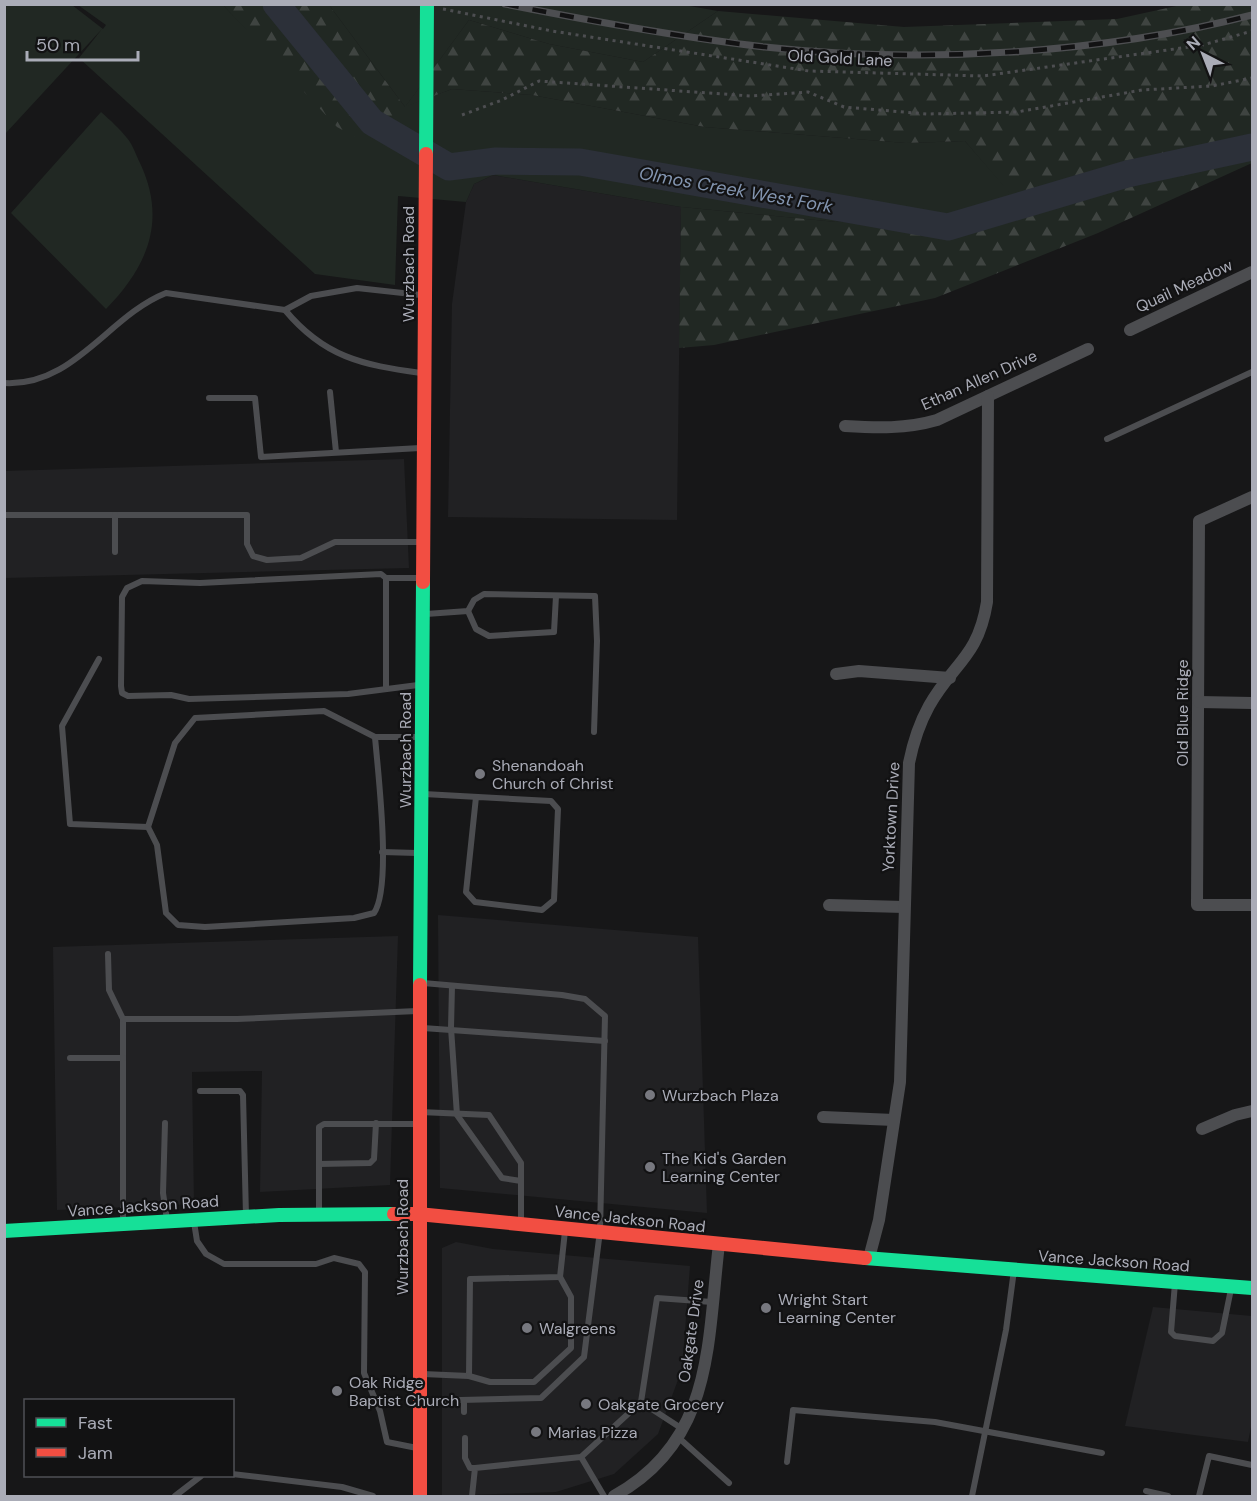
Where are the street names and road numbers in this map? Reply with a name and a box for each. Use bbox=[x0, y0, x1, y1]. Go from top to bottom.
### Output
street label: Old Gold Lane bbox=[787, 45, 893, 71]
street label: Wurzbach Road bbox=[398, 206, 419, 322]
street label: Quail Meadow bbox=[1132, 254, 1236, 318]
street label: Ethan Allen Drive bbox=[918, 345, 1040, 415]
street label: Old Blue Ridge bbox=[1172, 659, 1193, 767]
street label: Wurzbach Road bbox=[395, 692, 416, 808]
street label: Yorktown Drive bbox=[878, 761, 904, 873]
street label: Wurzbach Road bbox=[392, 1179, 413, 1295]
street label: Vance Jackson Road bbox=[67, 1190, 219, 1222]
street label: Vance Jackson Road bbox=[553, 1201, 707, 1237]
street label: Vance Jackson Road bbox=[1038, 1245, 1190, 1277]
street label: Oakgate Drive bbox=[673, 1278, 709, 1384]

